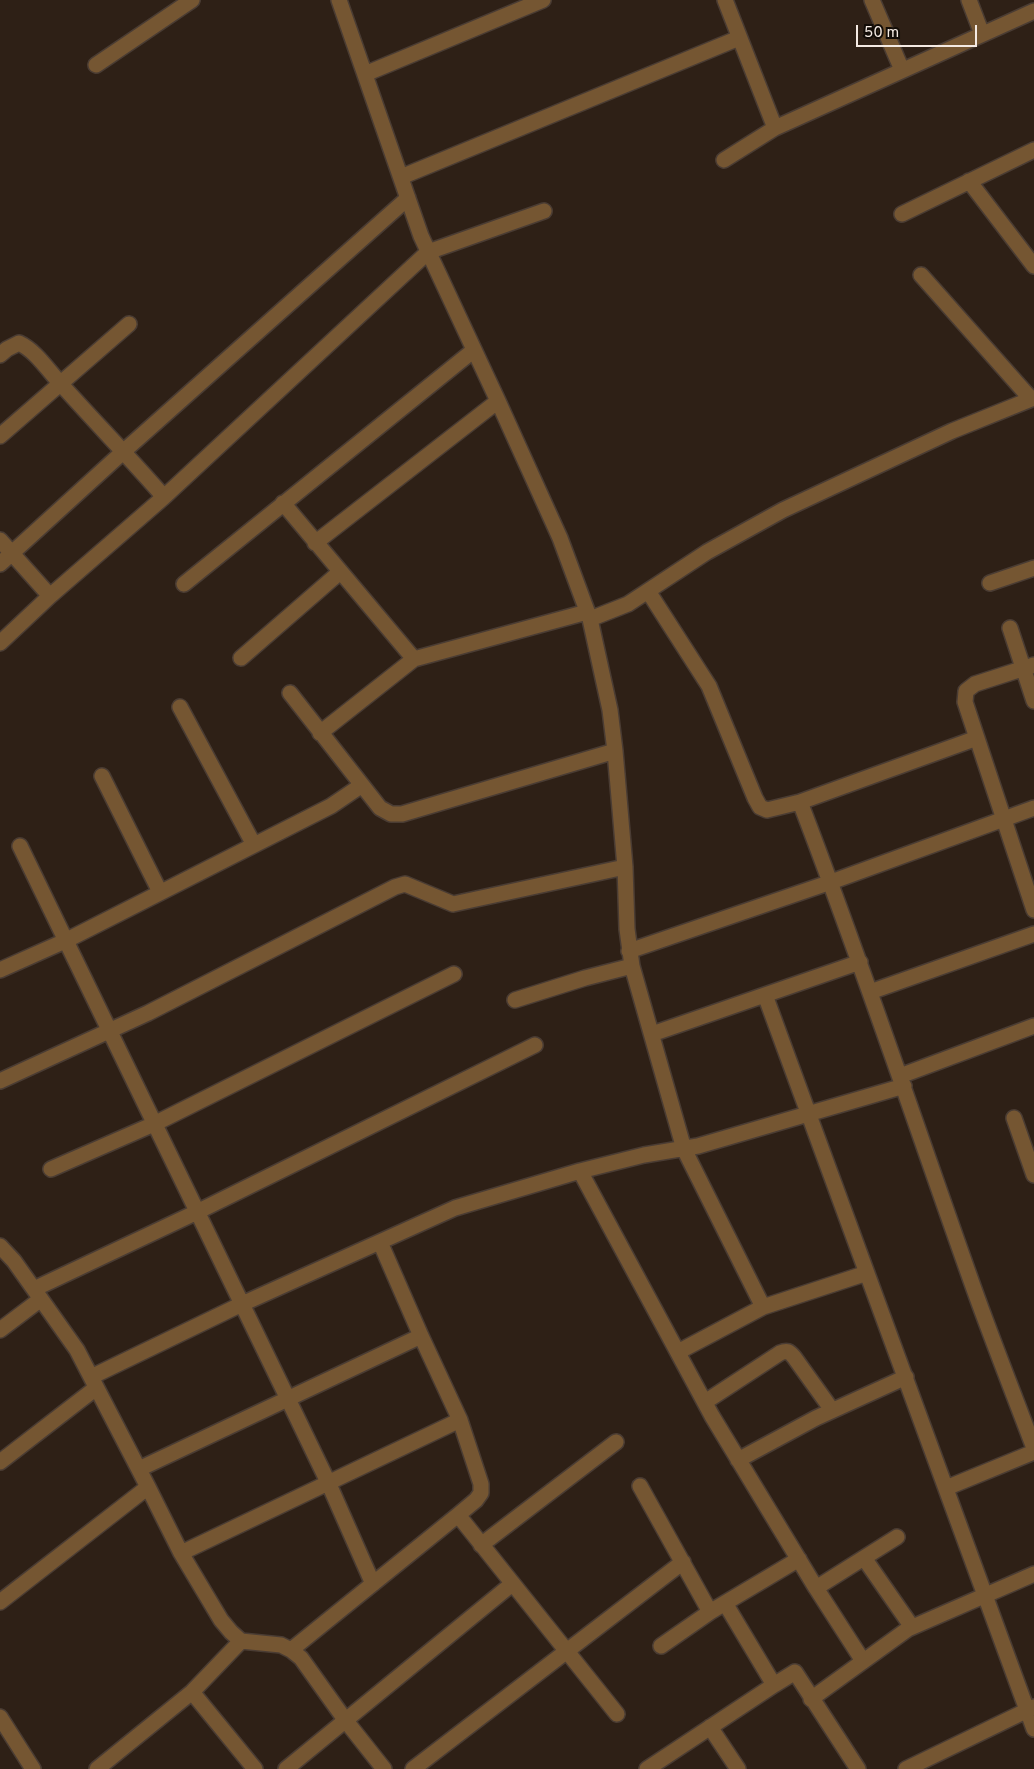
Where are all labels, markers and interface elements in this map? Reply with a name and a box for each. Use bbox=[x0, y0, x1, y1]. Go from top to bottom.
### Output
scale bar bbox=[859, 15, 980, 47]
text: 50 m bbox=[864, 24, 899, 43]

